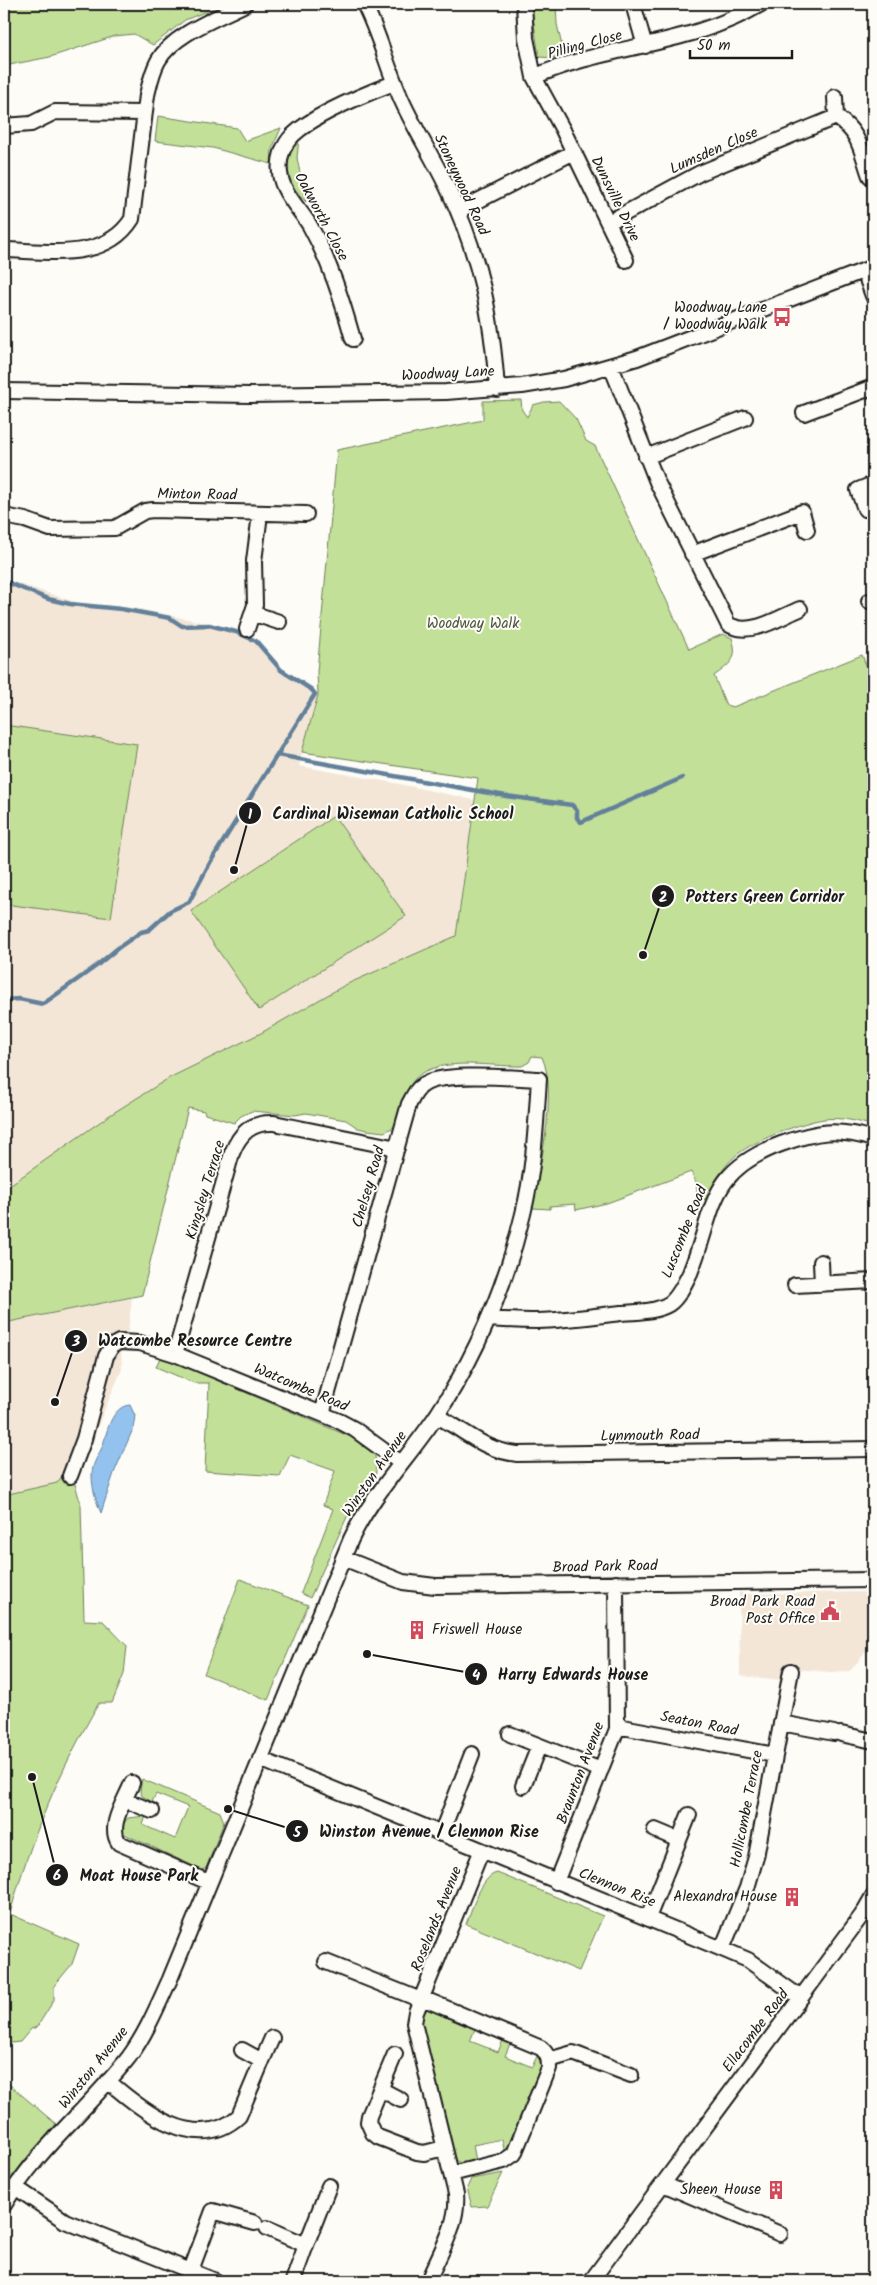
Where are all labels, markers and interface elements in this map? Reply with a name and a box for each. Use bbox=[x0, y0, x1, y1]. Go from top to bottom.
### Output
street label: Pilling Close bbox=[545, 23, 625, 66]
scale bar bbox=[690, 28, 792, 60]
text: 50 m bbox=[697, 34, 731, 58]
street label: Lumsden Close bbox=[666, 121, 762, 181]
street label: Stoneywood Road bbox=[427, 130, 495, 240]
street label: Dunsville Drive bbox=[584, 152, 646, 246]
street label: Oakworth Close bbox=[287, 168, 355, 266]
place label: Woodway Lane / Woodway Walk bbox=[663, 296, 768, 337]
bus stop icon: Woodway Lane / Woodway Walk bbox=[771, 306, 793, 328]
street label: Woodway Lane bbox=[401, 360, 495, 388]
street label: Minton Road bbox=[157, 482, 238, 508]
park label: Woodway Walk bbox=[427, 612, 520, 636]
callout: Cardinal Wiseman Catholic School bbox=[237, 798, 523, 829]
text: Cardinal Wiseman Catholic School bbox=[273, 802, 514, 827]
text: 1 bbox=[248, 803, 253, 827]
callout: Potters Green Corridor bbox=[651, 881, 854, 912]
text: Potters Green Corridor bbox=[686, 885, 845, 910]
text: 2 bbox=[659, 886, 668, 910]
street label: Kingsley Terrace bbox=[180, 1137, 233, 1243]
street label: Chelsey Road bbox=[346, 1143, 392, 1231]
street label: Luscombe Road bbox=[656, 1182, 715, 1282]
callout: Watcombe Resource Centre bbox=[63, 1325, 302, 1356]
text: Watcombe Resource Centre bbox=[98, 1329, 292, 1354]
text: 3 bbox=[71, 1330, 80, 1354]
street label: Watcombe Road bbox=[250, 1357, 353, 1419]
street label: Lynmouth Road bbox=[600, 1423, 700, 1449]
street label: Winston Avenue bbox=[336, 1426, 414, 1522]
street label: Broad Park Road bbox=[552, 1554, 658, 1580]
place label: Broad Park Road Post Office bbox=[710, 1590, 816, 1631]
public building icon: Broad Park Road Post Office bbox=[819, 1600, 841, 1622]
place label: Friswell House bbox=[432, 1618, 522, 1642]
building icon: Friswell House bbox=[406, 1619, 428, 1641]
callout: Harry Edwards House bbox=[463, 1659, 659, 1690]
text: Harry Edwards House bbox=[498, 1663, 648, 1688]
text: 4 bbox=[472, 1664, 480, 1688]
street label: Seaton Road bbox=[658, 1705, 740, 1743]
street label: Braunton Avenue bbox=[551, 1718, 612, 1828]
street label: Hollicombe Terrace bbox=[724, 1748, 770, 1870]
callout: Winston Avenue / Clennon Rise bbox=[285, 1816, 549, 1847]
text: Winston Avenue / Clennon Rise bbox=[319, 1820, 539, 1845]
text: 5 bbox=[292, 1821, 302, 1845]
callout: Moat House Park bbox=[45, 1860, 208, 1891]
street label: Clennon Rise bbox=[575, 1862, 660, 1915]
street label: Roselands Avenue bbox=[405, 1863, 469, 1975]
text: 6 bbox=[53, 1864, 61, 1888]
text: Moat House Park bbox=[80, 1864, 199, 1889]
place label: Alexandra House bbox=[673, 1885, 777, 1909]
building icon: Alexandra House bbox=[781, 1886, 803, 1908]
street label: Ellacombe Road bbox=[717, 1984, 796, 2078]
street label: Winston Avenue bbox=[53, 2021, 135, 2115]
place label: Sheen House bbox=[680, 2178, 761, 2202]
building icon: Sheen House bbox=[765, 2179, 787, 2201]

